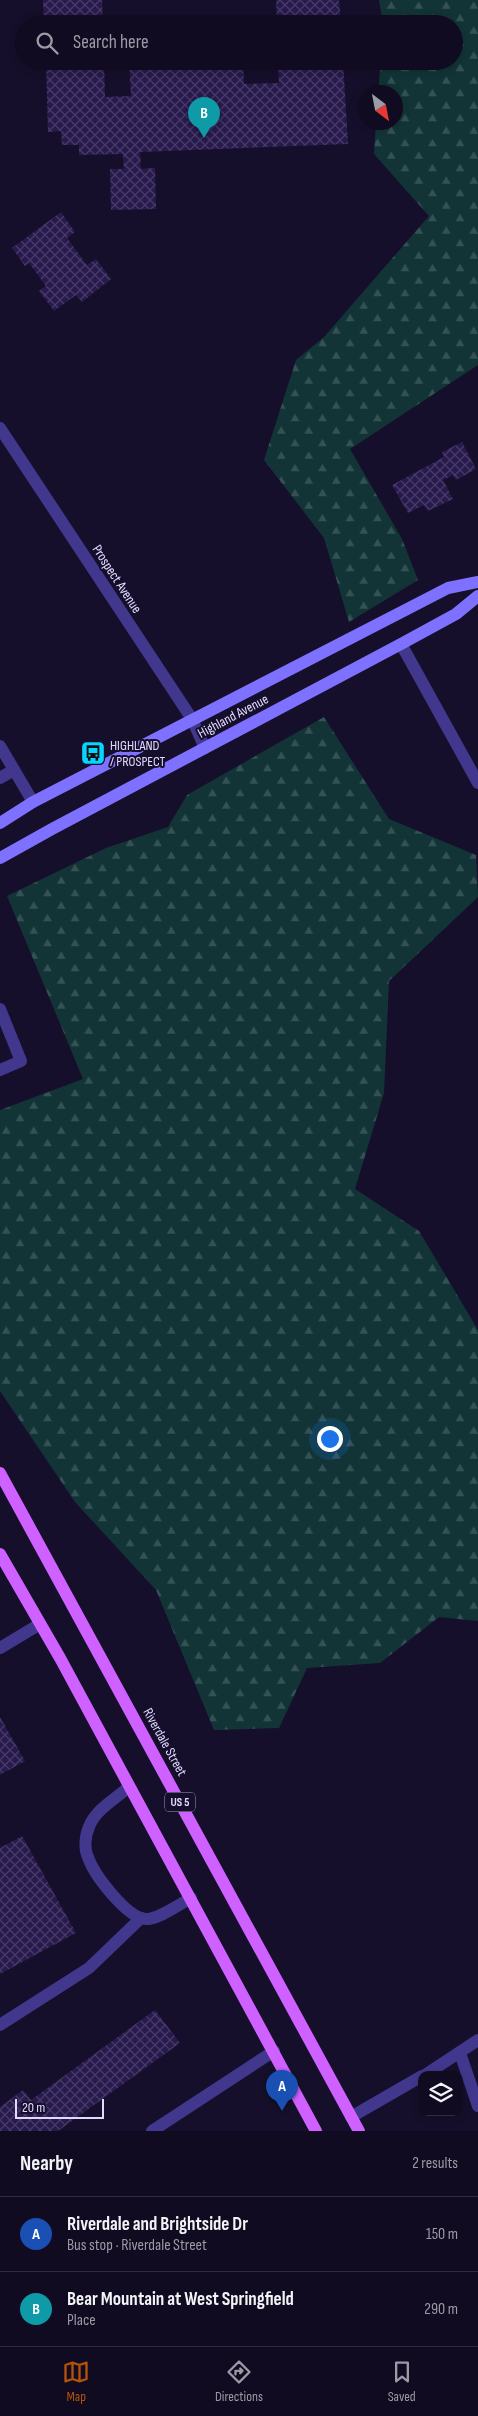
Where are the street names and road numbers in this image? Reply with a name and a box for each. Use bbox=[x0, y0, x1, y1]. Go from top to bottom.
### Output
street label: Prospect Avenue bbox=[89, 542, 145, 616]
street label: Highland Avenue bbox=[195, 690, 271, 742]
street label: Riverdale Street bbox=[139, 1705, 191, 1779]
road number: US 5 bbox=[165, 1792, 195, 1811]

